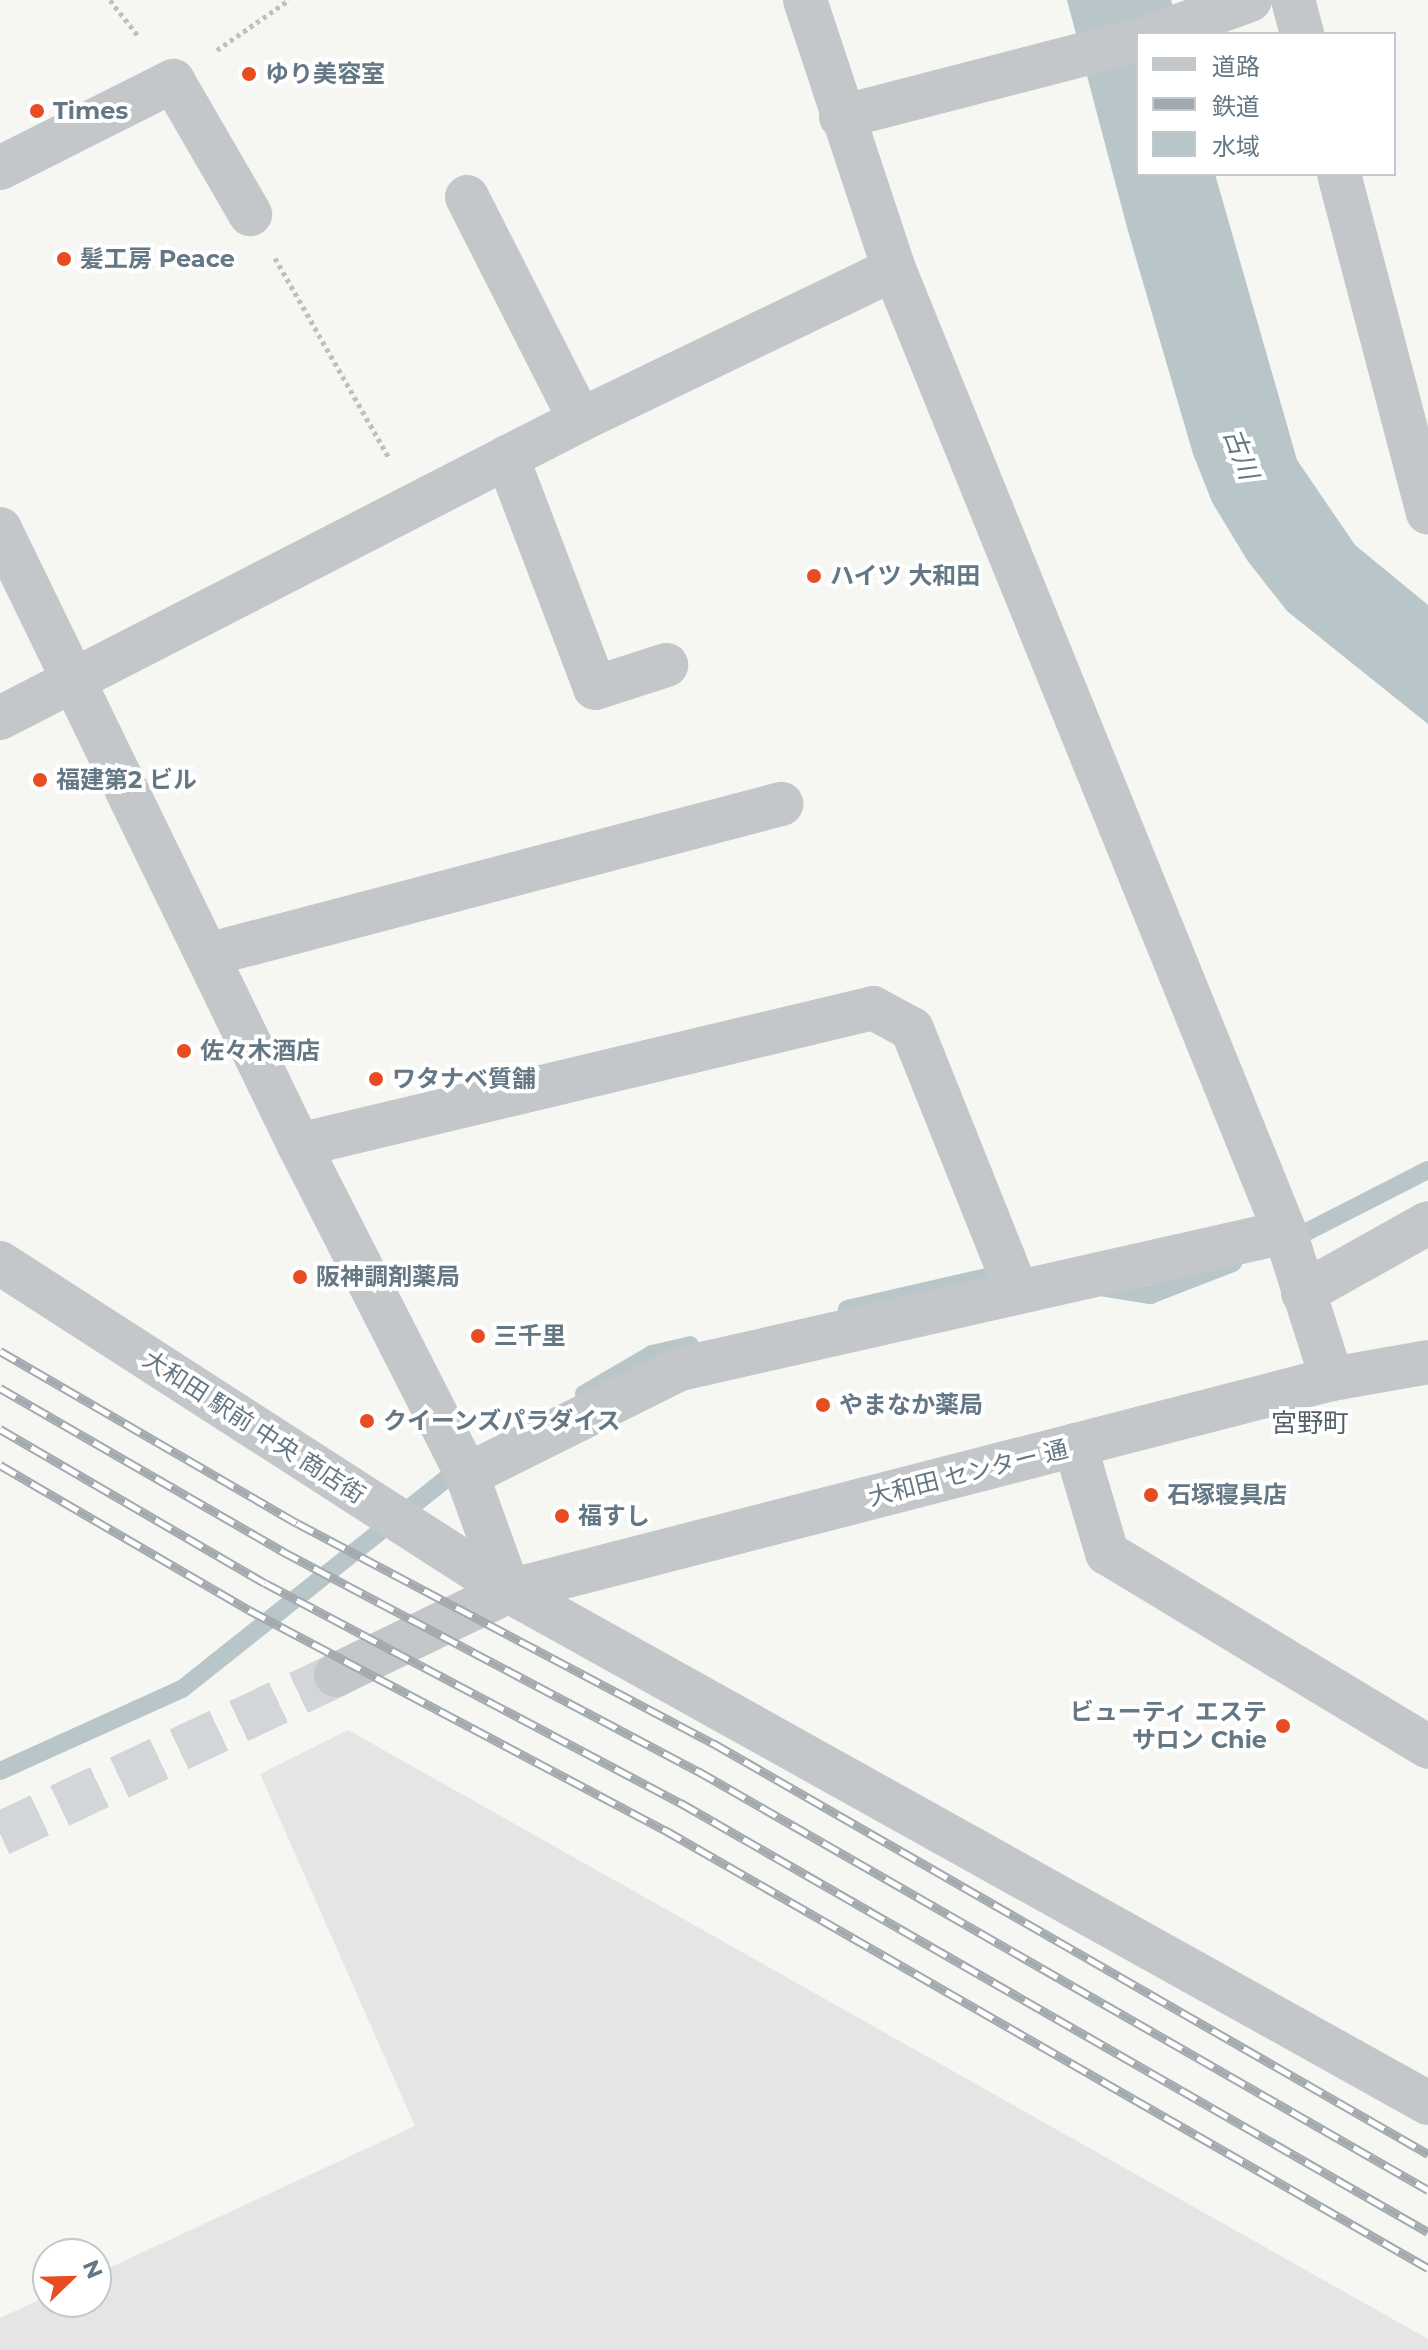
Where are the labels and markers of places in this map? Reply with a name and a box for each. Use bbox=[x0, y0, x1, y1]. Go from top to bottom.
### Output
place label: ゆり美容室 bbox=[265, 60, 385, 88]
marker: ゆり美容室 bbox=[240, 65, 258, 83]
place label: Times bbox=[53, 97, 128, 125]
marker: Times bbox=[28, 102, 46, 120]
place label: 髪工房 Peace bbox=[80, 245, 235, 273]
marker: 髪工房 Peace bbox=[55, 250, 73, 268]
place label: ハイツ 大和田 bbox=[830, 562, 981, 590]
marker: ハイツ 大和田 bbox=[805, 567, 823, 585]
place label: 福建第2 ビル bbox=[56, 766, 197, 794]
marker: 福建第2 ビル bbox=[31, 771, 49, 789]
place label: 佐々木酒店 bbox=[200, 1037, 320, 1065]
marker: 佐々木酒店 bbox=[175, 1042, 193, 1060]
place label: ワタナベ質舗 bbox=[392, 1065, 536, 1093]
marker: ワタナベ質舗 bbox=[367, 1070, 385, 1088]
place label: 阪神調剤薬局 bbox=[316, 1263, 460, 1291]
marker: 阪神調剤薬局 bbox=[291, 1268, 309, 1286]
place label: 三千里 bbox=[494, 1322, 566, 1350]
marker: 三千里 bbox=[469, 1327, 487, 1345]
place label: やまなか薬局 bbox=[839, 1391, 983, 1419]
marker: やまなか薬局 bbox=[814, 1396, 832, 1414]
place label: クイーンズパラダイス bbox=[383, 1407, 623, 1435]
marker: クイーンズパラダイス bbox=[358, 1412, 376, 1430]
place label: 石塚寝具店 bbox=[1167, 1481, 1287, 1509]
marker: 石塚寝具店 bbox=[1142, 1486, 1160, 1504]
place label: 福すし bbox=[578, 1502, 650, 1530]
marker: 福すし bbox=[553, 1507, 571, 1525]
place label: ビューティ エステ サロン Chie bbox=[1068, 1698, 1267, 1754]
marker: ビューティ エステ サロン Chie bbox=[1274, 1717, 1292, 1735]

